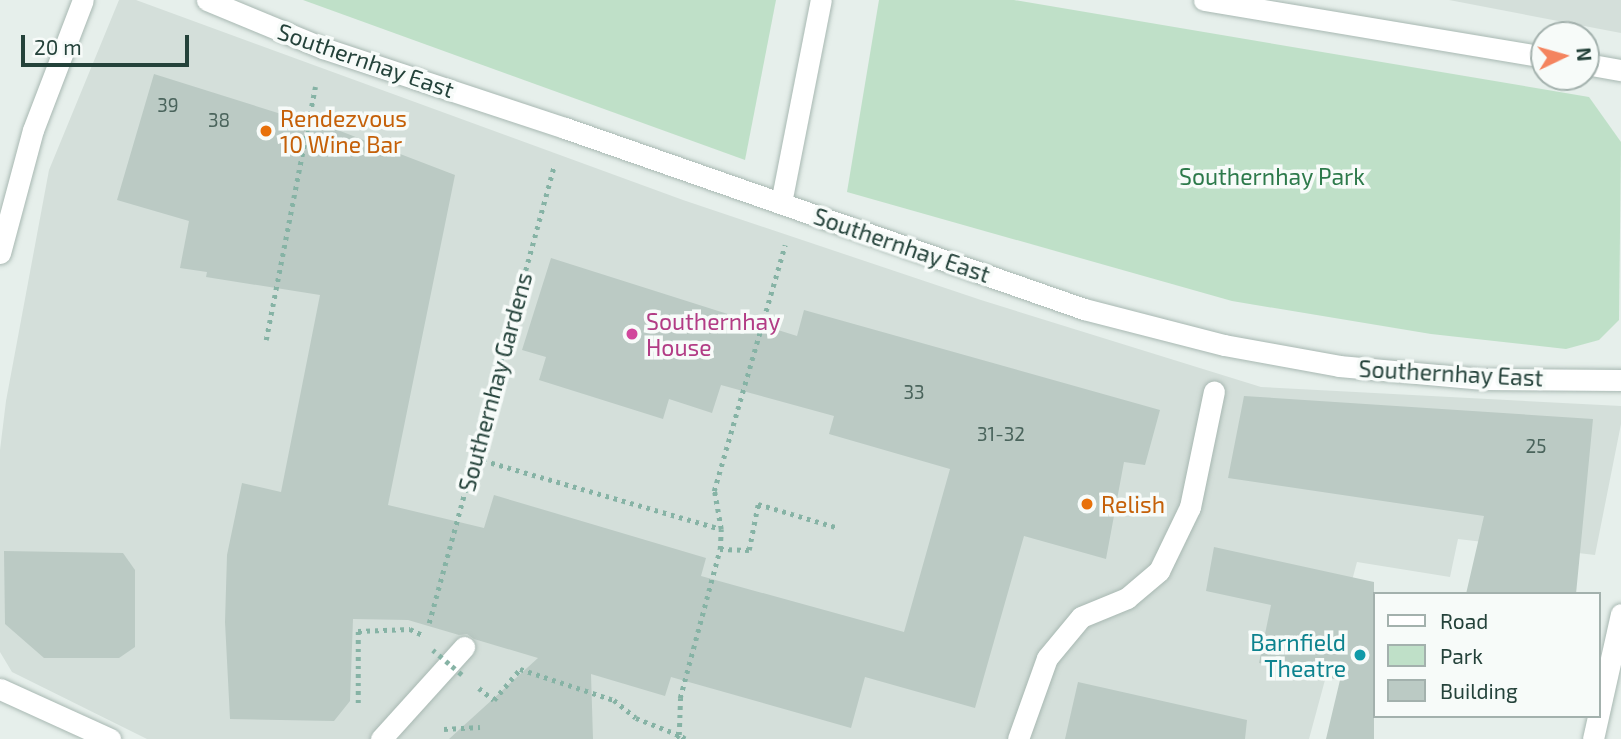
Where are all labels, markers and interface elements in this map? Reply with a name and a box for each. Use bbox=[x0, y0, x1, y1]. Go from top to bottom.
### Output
street label: Southernhay East bbox=[274, 17, 458, 103]
scale bar bbox=[24, 21, 192, 65]
north arrow bbox=[1530, 21, 1600, 91]
text: 20 m bbox=[34, 34, 82, 59]
text: N bbox=[1572, 46, 1596, 62]
house number: 39 bbox=[157, 94, 179, 116]
place label: Rendezvous 10 Wine Bar bbox=[280, 104, 407, 158]
house number: 38 bbox=[208, 109, 230, 131]
marker: Rendezvous 10 Wine Bar bbox=[258, 123, 274, 139]
park label: Southernhay Park bbox=[1179, 162, 1365, 190]
street label: Southernhay East bbox=[810, 202, 994, 288]
street label: Southernhay Gardens bbox=[452, 269, 538, 495]
place label: Southernhay House bbox=[646, 307, 780, 361]
marker: Southernhay House bbox=[624, 326, 640, 342]
street label: Southernhay East bbox=[1358, 354, 1544, 392]
house number: 33 bbox=[903, 381, 925, 403]
house number: 31-32 bbox=[977, 423, 1025, 445]
house number: 25 bbox=[1526, 435, 1546, 457]
place label: Relish bbox=[1101, 490, 1165, 518]
marker: Relish bbox=[1079, 496, 1095, 512]
legend bbox=[1372, 592, 1600, 718]
text: Road bbox=[1440, 608, 1488, 633]
place label: Barnfield Theatre bbox=[1250, 628, 1346, 682]
text: Park bbox=[1440, 643, 1483, 668]
marker: Barnfield Theatre bbox=[1352, 647, 1368, 663]
text: Building bbox=[1440, 678, 1518, 703]

